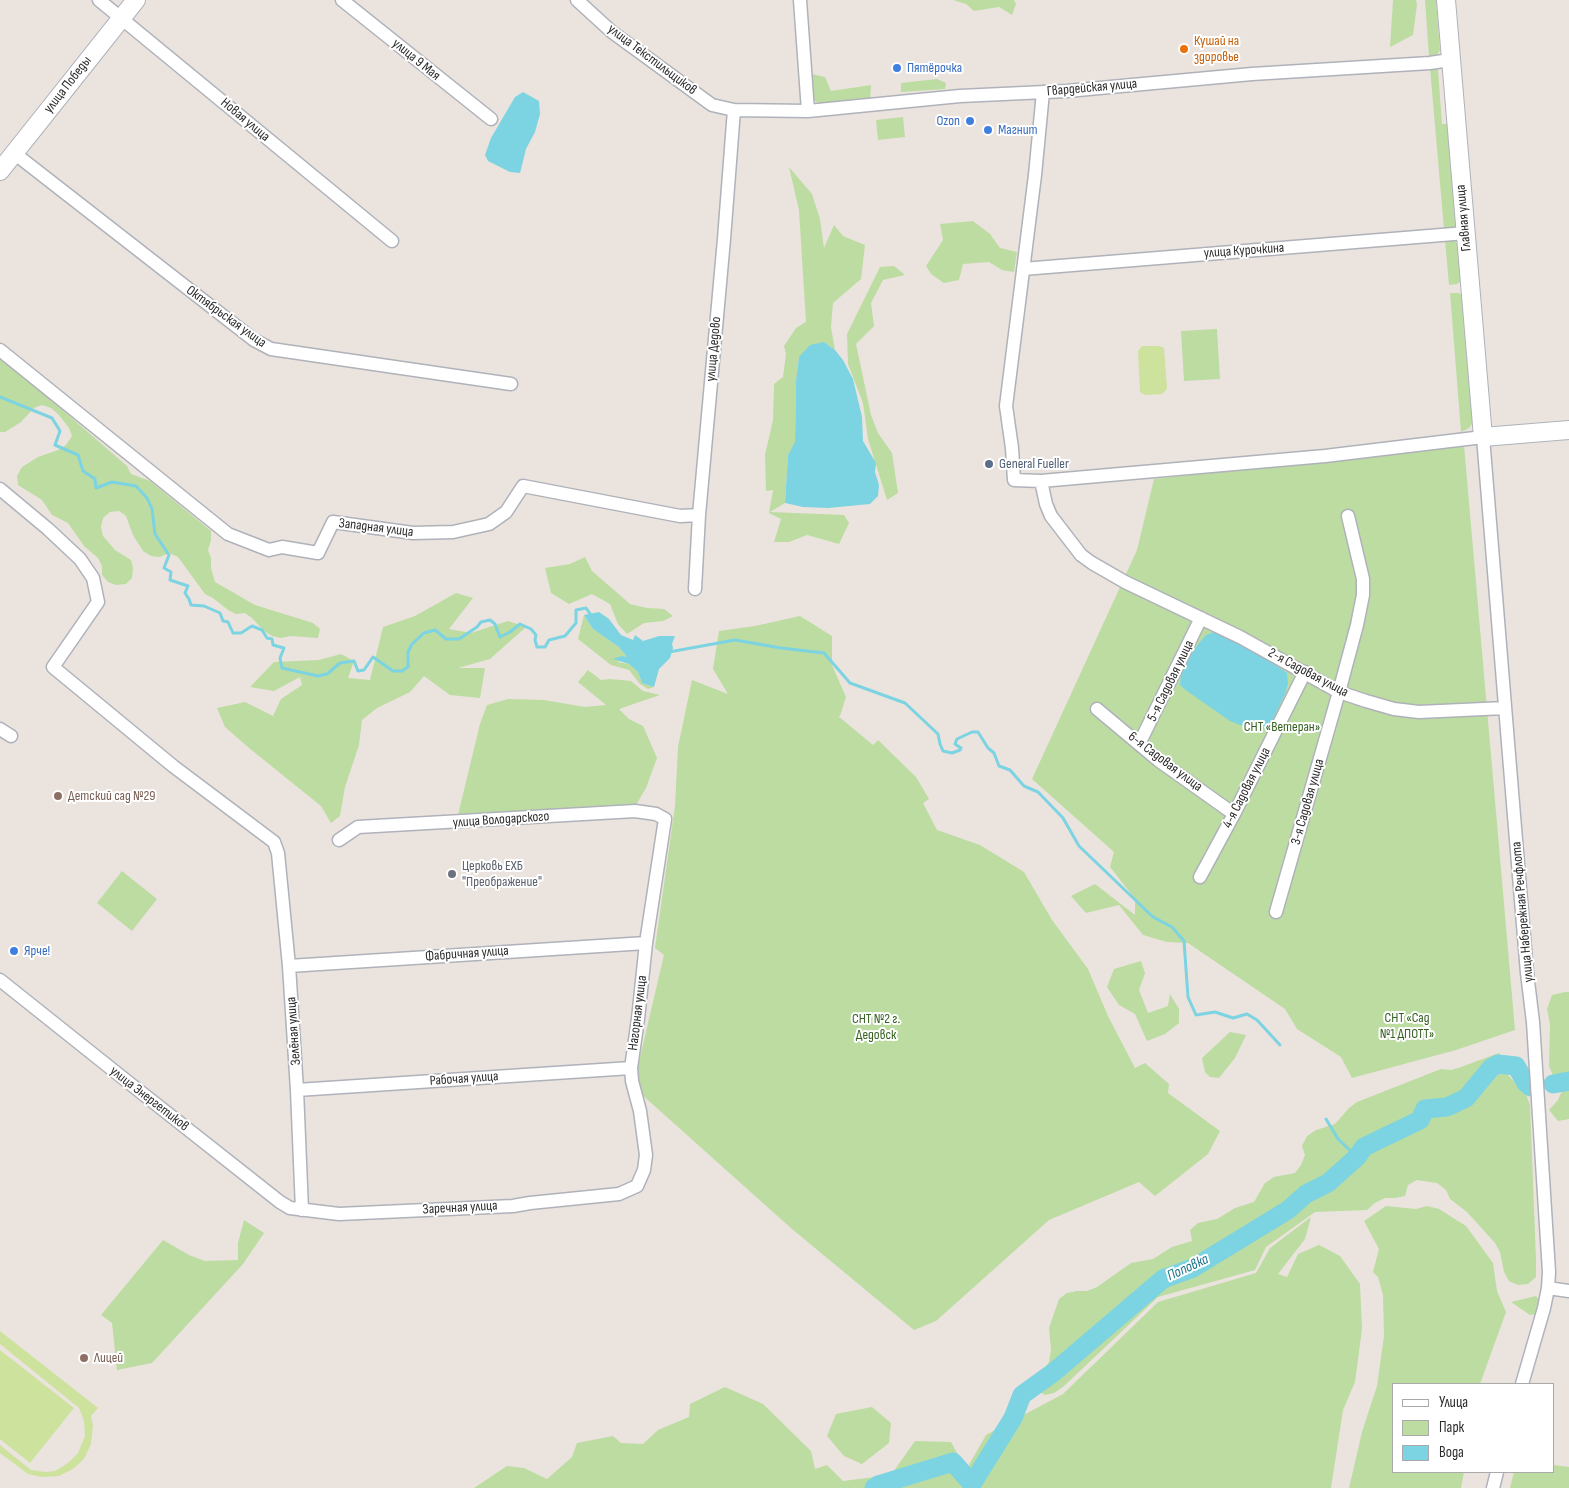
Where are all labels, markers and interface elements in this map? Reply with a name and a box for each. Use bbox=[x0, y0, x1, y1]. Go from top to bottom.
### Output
street label: улица Текстильщиков bbox=[604, 21, 700, 99]
place label: Кушай на здоровье bbox=[1194, 33, 1239, 65]
street label: улица 9 Мая bbox=[389, 35, 443, 85]
marker: Кушай на здоровье bbox=[1178, 43, 1190, 55]
street label: улица Победы bbox=[41, 53, 95, 117]
place label: Пятёрочка bbox=[907, 60, 962, 76]
marker: Пятёрочка bbox=[891, 62, 903, 74]
street label: Гвардейская улица bbox=[1046, 76, 1138, 100]
street label: Новая улица bbox=[217, 95, 273, 145]
place label: Ozon bbox=[936, 113, 960, 129]
marker: Ozon bbox=[964, 115, 976, 127]
place label: Магнит bbox=[998, 122, 1038, 138]
marker: Магнит bbox=[982, 124, 994, 136]
street label: Главная улица bbox=[1453, 184, 1475, 252]
street label: улица Курочкина bbox=[1203, 240, 1285, 262]
street label: Октябрьская улица bbox=[183, 282, 269, 352]
street label: улица Дедово bbox=[703, 316, 725, 382]
place label: General Fueller bbox=[999, 456, 1069, 472]
marker: General Fueller bbox=[983, 458, 995, 470]
street label: Западная улица bbox=[338, 515, 414, 541]
street label: 5-я Садовая улица bbox=[1144, 638, 1198, 724]
street label: 2-я Садовая улица bbox=[1265, 645, 1351, 701]
park label: СНТ «Ветеран» bbox=[1244, 719, 1320, 735]
street label: 6-я Садовая улица bbox=[1124, 729, 1206, 795]
street label: 4-я Садовая улица bbox=[1219, 745, 1275, 831]
street label: 3-я Садовая улица bbox=[1288, 757, 1328, 847]
place label: Детский сад №29 bbox=[68, 788, 155, 804]
marker: Детский сад №29 bbox=[52, 790, 64, 802]
street label: улица Володарского bbox=[452, 808, 550, 832]
street label: улица Набережная Речфлота bbox=[1508, 841, 1538, 983]
place label: Церковь ЕХБ "Преображение" bbox=[462, 858, 542, 890]
marker: Церковь ЕХБ "Преображение" bbox=[446, 868, 458, 880]
place label: Ярче! bbox=[24, 943, 50, 959]
street label: Фабричная улица bbox=[425, 943, 509, 965]
marker: Ярче! bbox=[8, 945, 20, 957]
street label: Нагорная улица bbox=[625, 974, 651, 1052]
street label: Зелёная улица bbox=[283, 996, 305, 1066]
park label: СНТ «Сад №1 ДПОТТ» bbox=[1380, 1010, 1434, 1042]
park label: СНТ №2 г. Дедовск bbox=[852, 1011, 900, 1044]
street label: улица Энергетиков bbox=[106, 1063, 192, 1135]
street label: Рабочая улица bbox=[429, 1068, 499, 1090]
street label: Заречная улица bbox=[422, 1198, 498, 1218]
water label: Поповка bbox=[1164, 1251, 1212, 1285]
place label: Лицей bbox=[94, 1350, 123, 1366]
marker: Лицей bbox=[78, 1352, 90, 1364]
legend bbox=[1392, 1383, 1554, 1473]
text: Улица bbox=[1439, 1393, 1468, 1412]
text: Парк bbox=[1439, 1418, 1464, 1437]
text: Вода bbox=[1439, 1443, 1464, 1462]

